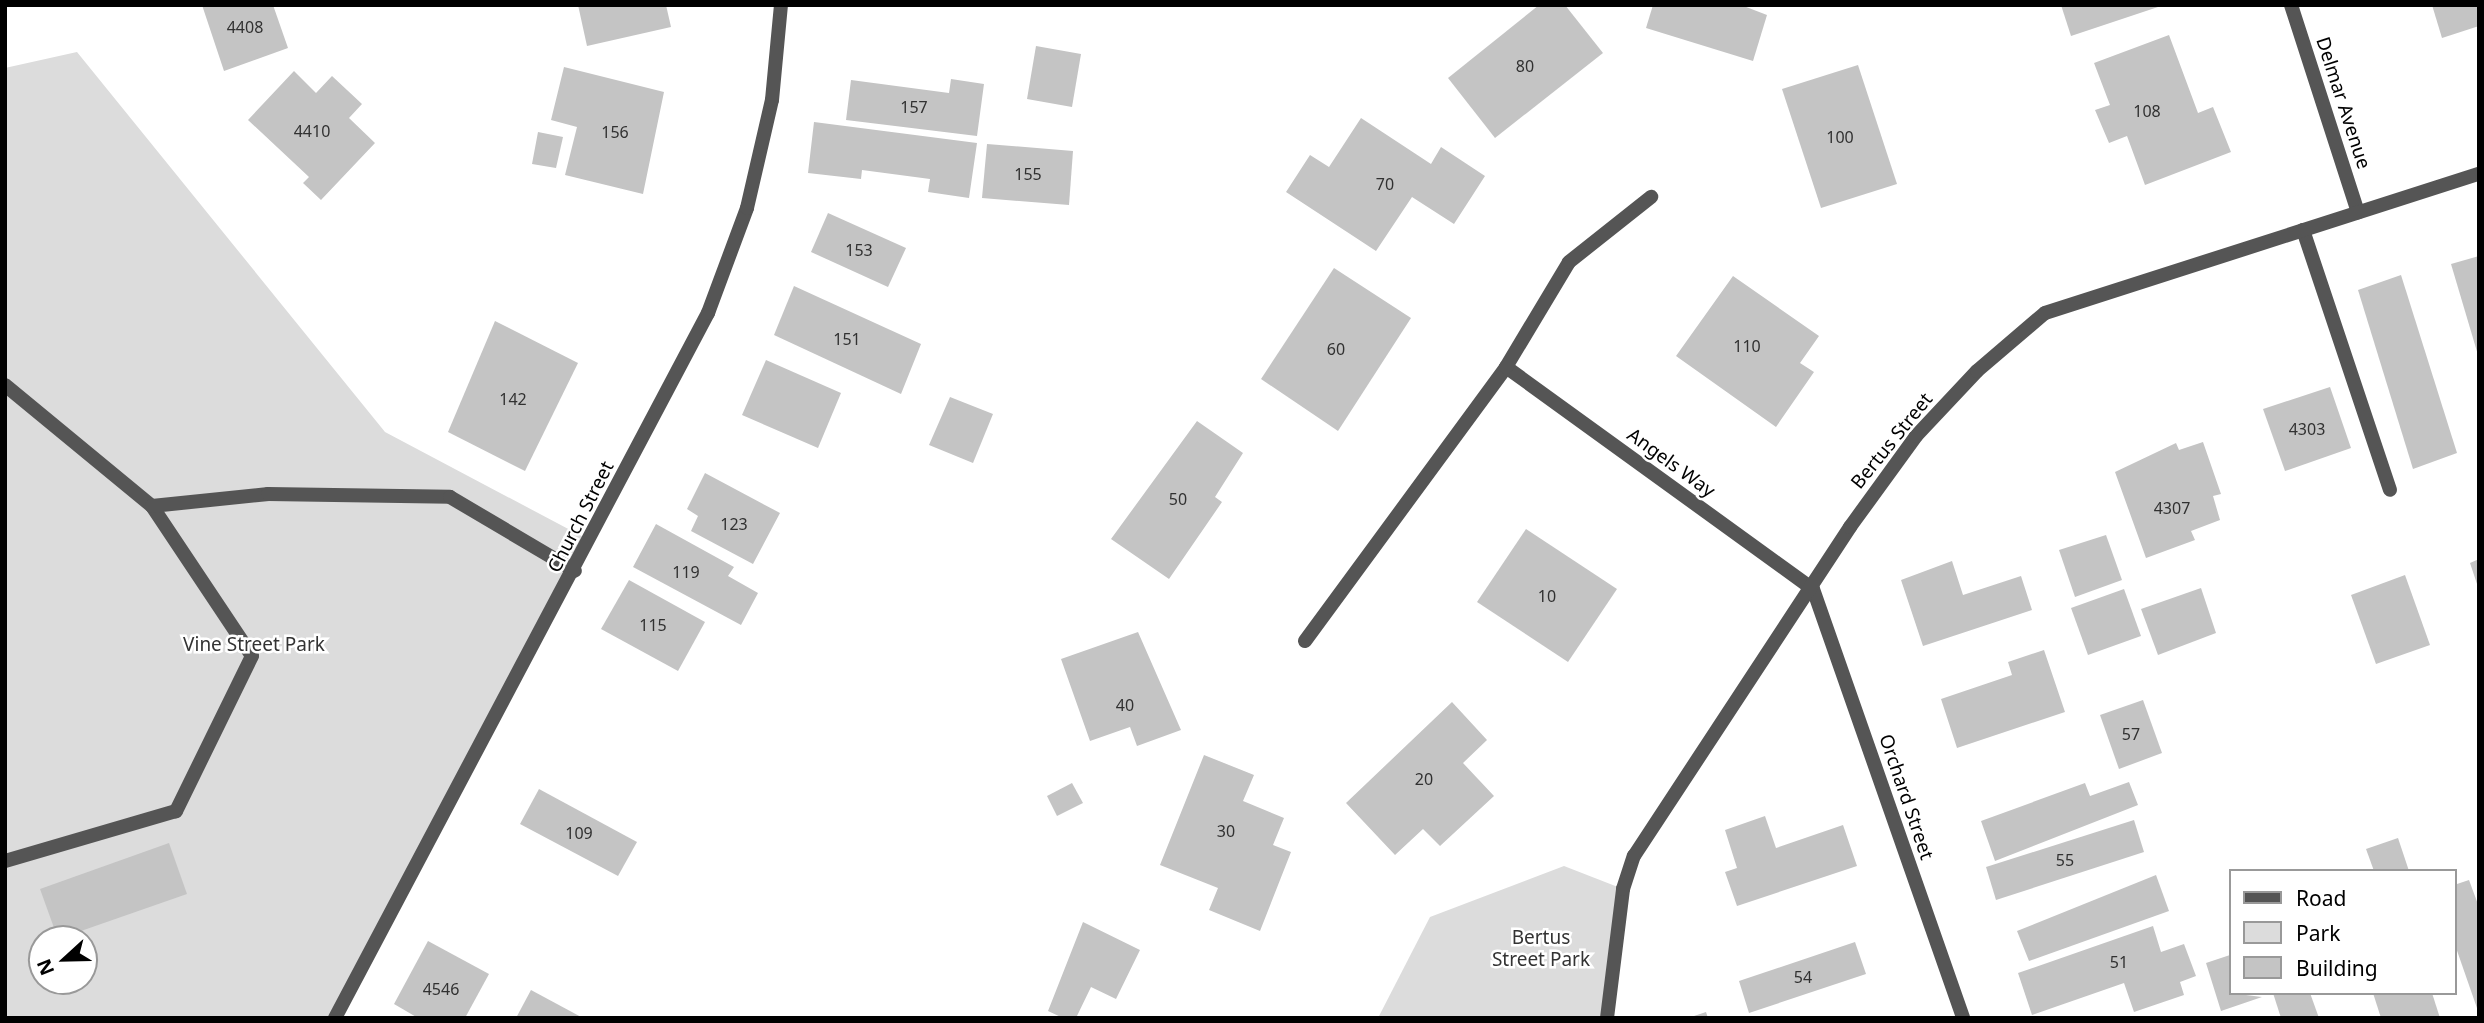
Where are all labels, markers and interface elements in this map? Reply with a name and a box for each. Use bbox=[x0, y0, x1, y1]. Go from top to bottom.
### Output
house number: 4408 bbox=[227, 17, 263, 37]
street label: Delmar Avenue bbox=[2311, 34, 2375, 172]
house number: 80 bbox=[1516, 56, 1534, 76]
house number: 157 bbox=[900, 97, 928, 117]
house number: 108 bbox=[2133, 101, 2161, 121]
house number: 4410 bbox=[294, 121, 330, 141]
house number: 156 bbox=[601, 122, 629, 142]
house number: 100 bbox=[1826, 127, 1854, 147]
house number: 155 bbox=[1014, 164, 1042, 184]
house number: 70 bbox=[1376, 174, 1394, 194]
house number: 153 bbox=[845, 240, 873, 260]
house number: 151 bbox=[833, 329, 861, 349]
house number: 110 bbox=[1733, 336, 1761, 356]
house number: 60 bbox=[1327, 339, 1345, 359]
house number: 142 bbox=[499, 389, 527, 409]
street label: Bertus Street bbox=[1846, 389, 1938, 493]
house number: 4303 bbox=[2289, 419, 2325, 439]
street label: Angels Way bbox=[1623, 424, 1719, 502]
street label: Church Street bbox=[543, 458, 619, 576]
house number: 50 bbox=[1169, 489, 1187, 509]
house number: 4307 bbox=[2154, 498, 2190, 518]
house number: 123 bbox=[720, 514, 748, 534]
house number: 119 bbox=[672, 562, 700, 582]
house number: 10 bbox=[1538, 586, 1556, 606]
house number: 115 bbox=[639, 615, 667, 635]
park label: Vine Street Park bbox=[183, 634, 325, 656]
house number: 40 bbox=[1116, 695, 1134, 715]
house number: 57 bbox=[2122, 724, 2140, 744]
street label: Orchard Street bbox=[1874, 731, 1938, 863]
house number: 20 bbox=[1415, 769, 1433, 789]
house number: 30 bbox=[1217, 821, 1235, 841]
house number: 109 bbox=[565, 823, 593, 843]
house number: 55 bbox=[2056, 850, 2074, 870]
legend bbox=[2228, 869, 2456, 995]
text: Road bbox=[2296, 884, 2346, 912]
text: Park bbox=[2296, 919, 2340, 947]
north arrow bbox=[28, 925, 98, 995]
park label: Bertus Street Park bbox=[1492, 927, 1590, 971]
house number: 51 bbox=[2110, 952, 2128, 972]
text: Building bbox=[2296, 954, 2378, 982]
text: N bbox=[30, 955, 60, 979]
house number: 54 bbox=[1794, 967, 1812, 987]
house number: 4546 bbox=[423, 979, 459, 999]

